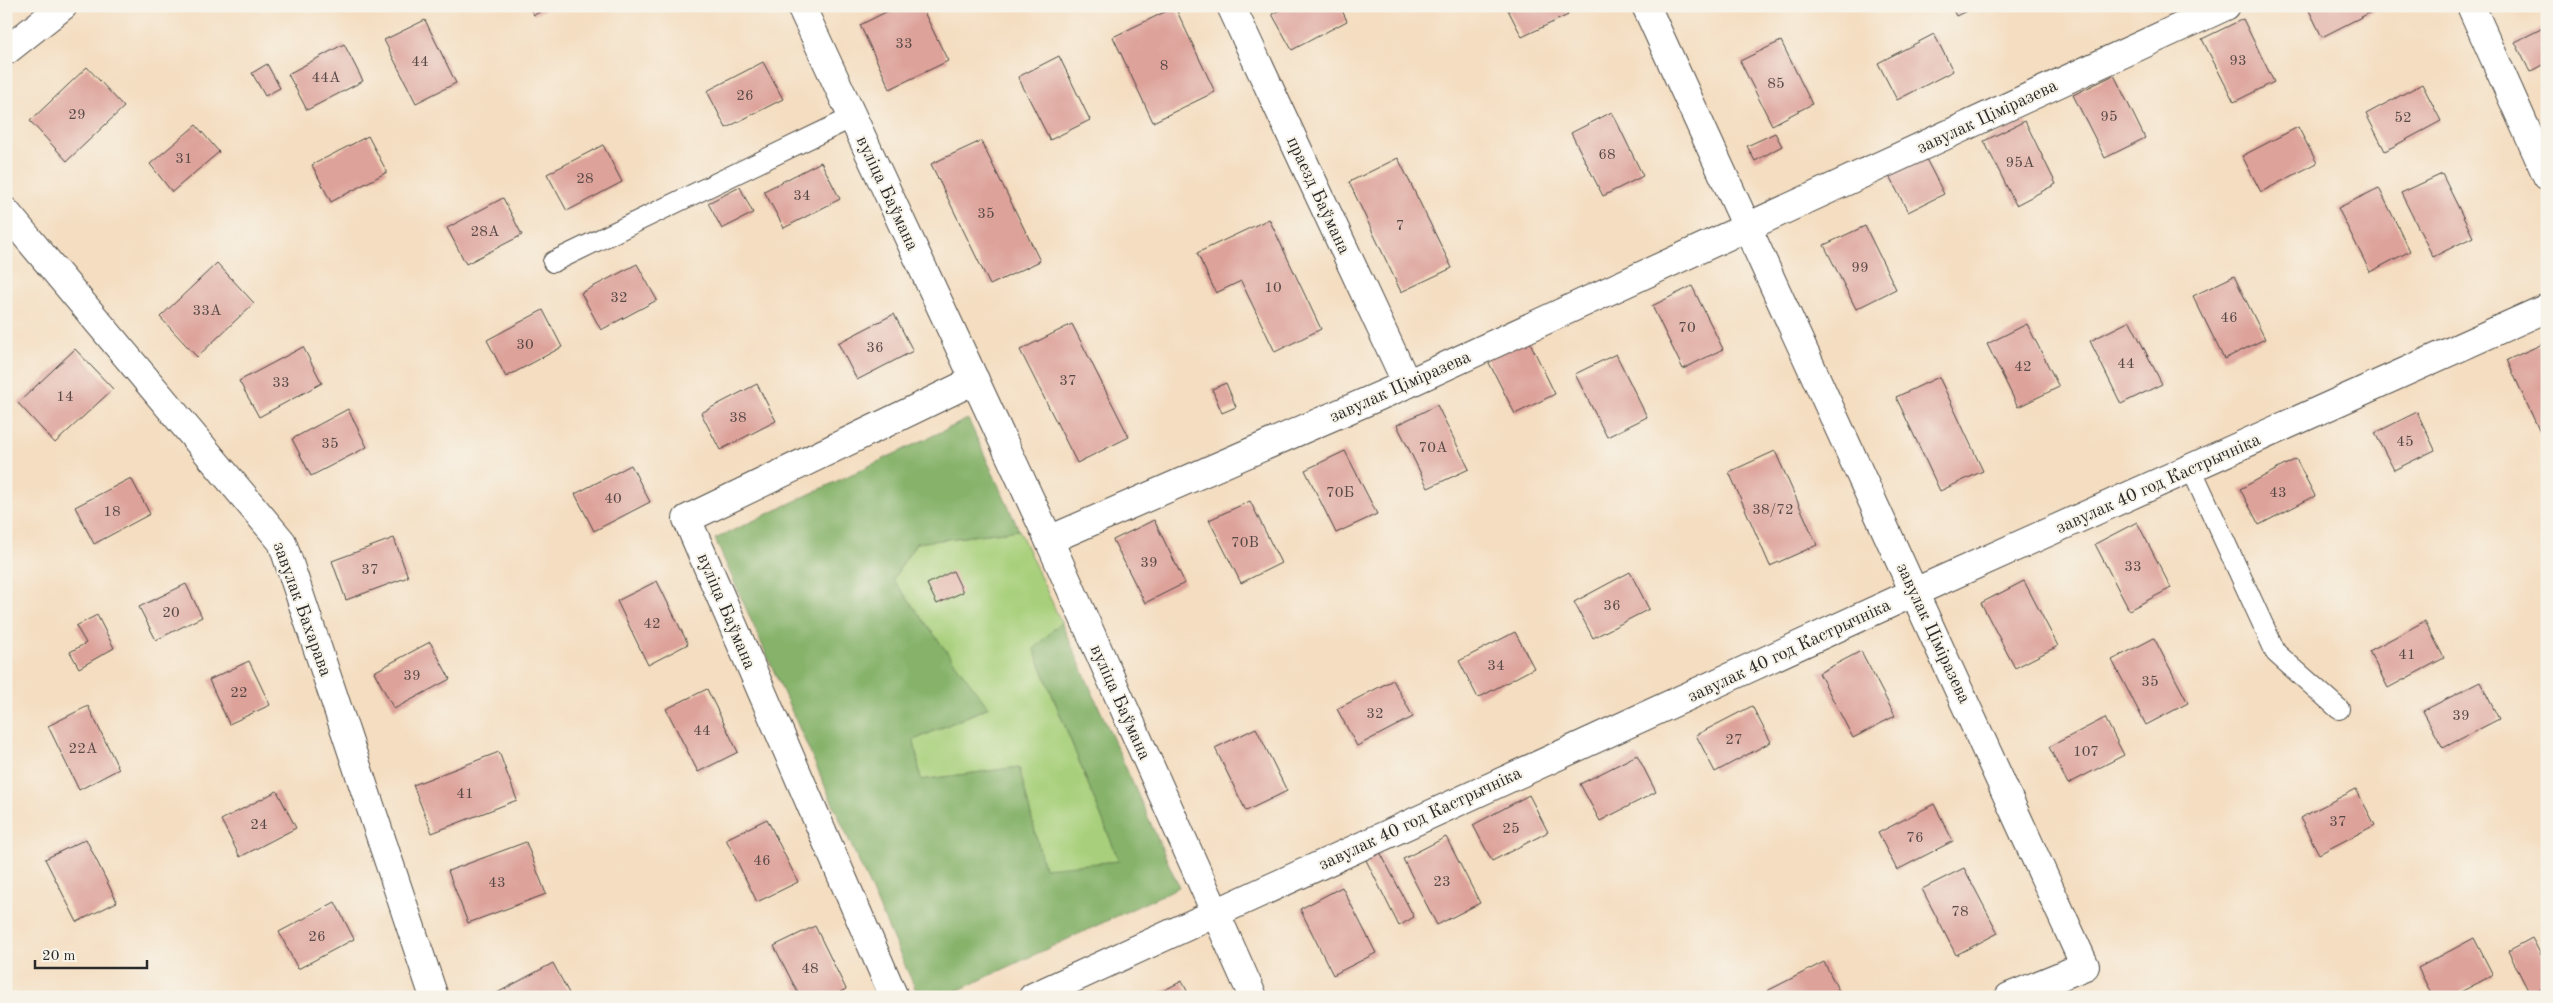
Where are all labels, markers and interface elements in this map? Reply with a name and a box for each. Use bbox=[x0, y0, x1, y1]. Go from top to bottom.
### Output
house number: 33 bbox=[895, 37, 913, 52]
house number: 93 bbox=[2229, 54, 2247, 69]
house number: 44 bbox=[411, 55, 429, 70]
house number: 8 bbox=[1160, 59, 1168, 74]
house number: 44А bbox=[312, 71, 341, 86]
house number: 85 bbox=[1767, 77, 1785, 92]
street label: завулак Ціміразева bbox=[1915, 77, 2060, 157]
house number: 26 bbox=[736, 89, 754, 104]
house number: 29 bbox=[68, 108, 86, 123]
house number: 95 bbox=[2100, 110, 2118, 125]
house number: 52 bbox=[2394, 111, 2412, 126]
street label: вуліца Баўмана bbox=[853, 133, 922, 254]
street label: праезд Баўмана bbox=[1283, 134, 1353, 257]
house number: 68 bbox=[1598, 148, 1616, 163]
house number: 31 bbox=[175, 152, 193, 167]
house number: 95А bbox=[2006, 156, 2035, 171]
house number: 28 bbox=[576, 172, 594, 187]
house number: 34 bbox=[793, 189, 811, 204]
house number: 35 bbox=[977, 207, 995, 222]
house number: 7 bbox=[1396, 219, 1404, 234]
house number: 28А bbox=[471, 225, 500, 240]
house number: 99 bbox=[1851, 261, 1869, 276]
house number: 10 bbox=[1264, 281, 1282, 296]
house number: 32 bbox=[610, 291, 628, 306]
house number: 33А bbox=[193, 304, 222, 319]
house number: 46 bbox=[2220, 311, 2238, 326]
house number: 70 bbox=[1678, 321, 1696, 336]
house number: 30 bbox=[516, 338, 534, 353]
house number: 36 bbox=[866, 341, 884, 356]
street label: завулак Ціміразева bbox=[1327, 348, 1474, 426]
house number: 44 bbox=[2117, 357, 2135, 372]
house number: 42 bbox=[2014, 360, 2032, 375]
house number: 37 bbox=[1059, 374, 1077, 389]
house number: 33 bbox=[272, 376, 290, 391]
house number: 14 bbox=[56, 390, 74, 405]
house number: 38 bbox=[729, 411, 747, 426]
street label: завулак 40 год Кастрычніка bbox=[2054, 431, 2263, 537]
house number: 45 bbox=[2396, 435, 2414, 450]
house number: 35 bbox=[321, 437, 339, 452]
house number: 70А bbox=[1419, 441, 1448, 456]
house number: 70Б bbox=[1326, 486, 1354, 501]
house number: 43 bbox=[2269, 486, 2287, 501]
house number: 40 bbox=[604, 492, 622, 507]
house number: 38/72 bbox=[1752, 503, 1794, 518]
house number: 18 bbox=[103, 505, 121, 520]
house number: 70В bbox=[1231, 536, 1259, 551]
street label: завулак Бахарава bbox=[269, 540, 335, 679]
street label: вуліца Баўмана bbox=[694, 551, 759, 672]
house number: 39 bbox=[1140, 556, 1158, 571]
house number: 33 bbox=[2124, 560, 2142, 575]
street label: завулак Ціміразева bbox=[1893, 561, 1973, 706]
house number: 37 bbox=[361, 563, 379, 578]
street label: завулак 40 год Кастрычніка bbox=[1685, 596, 1894, 706]
house number: 36 bbox=[1603, 599, 1621, 614]
house number: 20 bbox=[162, 606, 180, 621]
house number: 42 bbox=[643, 617, 661, 632]
street label: вуліца Баўмана bbox=[1087, 642, 1154, 763]
house number: 41 bbox=[2398, 648, 2416, 663]
house number: 34 bbox=[1487, 659, 1505, 674]
house number: 39 bbox=[403, 669, 421, 684]
house number: 35 bbox=[2141, 675, 2159, 690]
house number: 22 bbox=[230, 686, 248, 701]
house number: 32 bbox=[1366, 707, 1384, 722]
house number: 39 bbox=[2452, 709, 2470, 724]
house number: 44 bbox=[693, 724, 711, 739]
house number: 27 bbox=[1725, 733, 1743, 748]
house number: 22А bbox=[69, 742, 98, 757]
house number: 107 bbox=[2073, 745, 2099, 760]
street label: завулак 40 год Кастрычніка bbox=[1316, 764, 1525, 874]
house number: 41 bbox=[456, 787, 474, 802]
house number: 37 bbox=[2329, 815, 2347, 830]
house number: 24 bbox=[250, 818, 268, 833]
house number: 25 bbox=[1502, 822, 1520, 837]
house number: 76 bbox=[1906, 831, 1924, 846]
house number: 46 bbox=[753, 854, 771, 869]
house number: 23 bbox=[1433, 875, 1451, 890]
house number: 43 bbox=[488, 876, 506, 891]
house number: 78 bbox=[1951, 905, 1969, 920]
house number: 26 bbox=[308, 930, 326, 945]
scale bar bbox=[35, 938, 148, 970]
text: 20 m bbox=[42, 949, 76, 964]
house number: 48 bbox=[801, 962, 819, 977]

